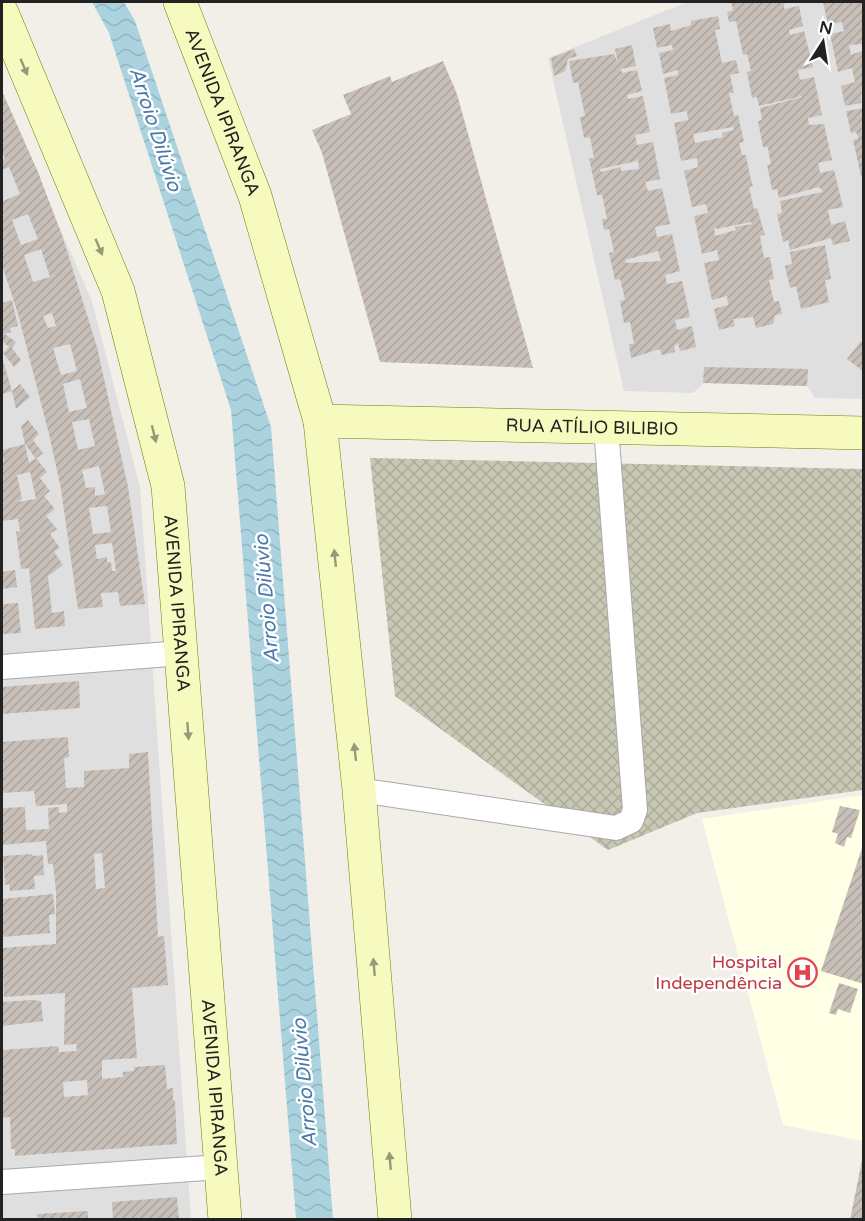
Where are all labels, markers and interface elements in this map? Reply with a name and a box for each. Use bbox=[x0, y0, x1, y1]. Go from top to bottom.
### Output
north arrow bbox=[793, 12, 853, 72]
text: N bbox=[818, 17, 834, 39]
street label: AVENIDA IPIRANGA bbox=[180, 25, 265, 199]
one-way arrow bbox=[20, 58, 29, 76]
water label: Arroio Dilúvio bbox=[124, 64, 187, 195]
one-way arrow bbox=[95, 238, 104, 256]
street label: RUA ATÍLIO BILIBIO bbox=[505, 414, 679, 440]
one-way arrow bbox=[150, 425, 159, 443]
street label: AVENIDA IPIRANGA bbox=[159, 514, 195, 693]
water label: Arroio Dilúvio bbox=[249, 533, 285, 664]
one-way arrow bbox=[330, 548, 340, 567]
one-way arrow bbox=[183, 722, 193, 741]
one-way arrow bbox=[350, 742, 360, 761]
place label: Hospital Independência bbox=[655, 951, 782, 994]
hospital icon: Hospital Independência bbox=[787, 956, 819, 988]
one-way arrow bbox=[369, 957, 379, 976]
street label: AVENIDA IPIRANGA bbox=[197, 998, 233, 1177]
water label: Arroio Dilúvio bbox=[287, 1017, 323, 1148]
one-way arrow bbox=[385, 1152, 395, 1171]

